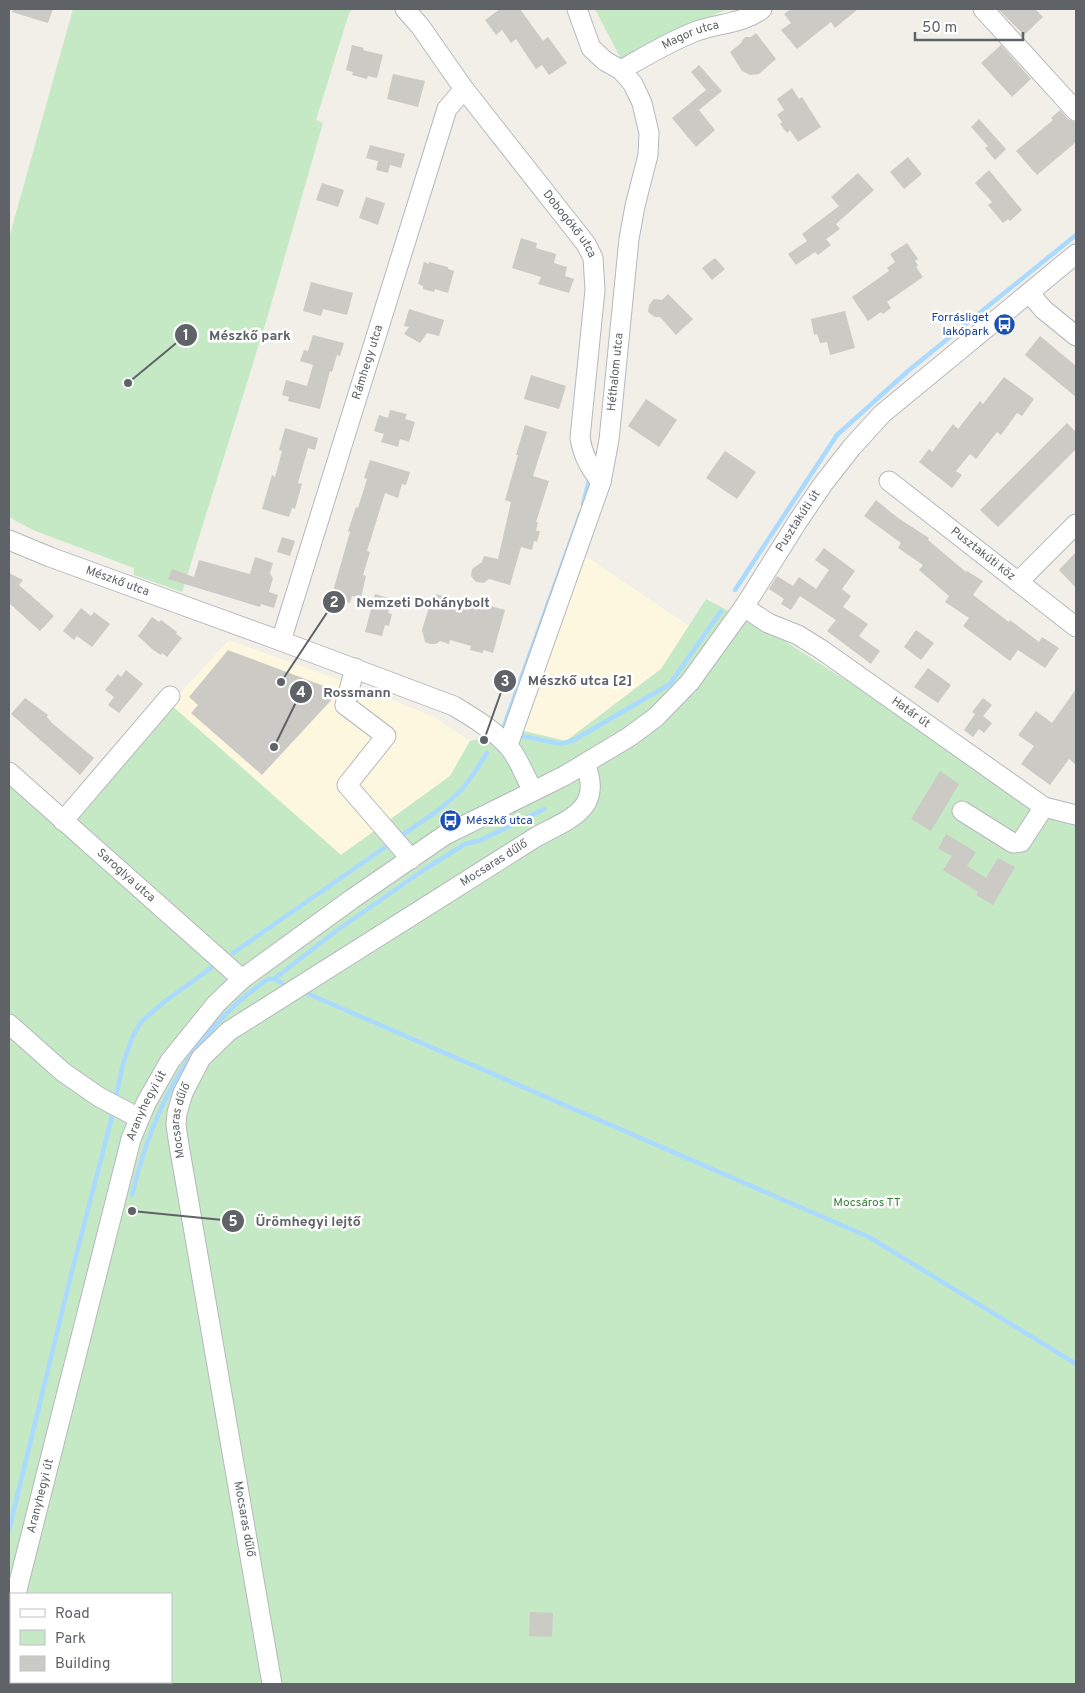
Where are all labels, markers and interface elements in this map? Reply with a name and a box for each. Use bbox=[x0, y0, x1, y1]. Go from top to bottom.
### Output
scale bar bbox=[915, 10, 1022, 42]
street label: Magor utca bbox=[659, 17, 720, 54]
text: 50 m bbox=[922, 19, 957, 38]
street label: Dobogókő utca bbox=[539, 187, 600, 261]
place label: Forrásliget lakópark bbox=[932, 310, 989, 340]
bus stop icon: Forrásliget lakópark bbox=[993, 313, 1017, 337]
callout: Mészkő park bbox=[174, 320, 301, 349]
street label: Rámhegy utca bbox=[349, 323, 387, 402]
text: 1 bbox=[183, 327, 189, 346]
text: Mészkő park bbox=[209, 328, 291, 345]
street label: Héthalom utca bbox=[604, 332, 628, 412]
street label: Pusztakúti út bbox=[772, 487, 825, 555]
street label: Pusztakúti köz bbox=[947, 524, 1019, 585]
street label: Mészkő utca bbox=[83, 563, 151, 600]
callout: Nemzeti Dohánybolt bbox=[321, 588, 500, 617]
text: 2 bbox=[329, 594, 339, 613]
text: Nemzeti Dohánybolt bbox=[356, 595, 490, 612]
callout: Mészkő utca [2] bbox=[493, 666, 642, 695]
text: 3 bbox=[501, 673, 510, 692]
text: Mészkő utca [2] bbox=[528, 673, 632, 690]
callout: Rossmann bbox=[289, 677, 401, 706]
text: 4 bbox=[296, 684, 306, 703]
text: Rossmann bbox=[323, 685, 391, 702]
street label: Határ út bbox=[888, 693, 933, 732]
bus stop icon: Mészkő utca bbox=[438, 809, 462, 833]
place label: Mészkő utca bbox=[466, 813, 533, 829]
street label: Mocsaras dűlő bbox=[457, 835, 532, 891]
street label: Saroglya utca bbox=[93, 845, 158, 906]
street label: Aranyhegyi út bbox=[123, 1068, 171, 1143]
street label: Mocsaras dűlő bbox=[168, 1079, 195, 1160]
park label: Mocsáros TT bbox=[833, 1195, 901, 1211]
callout: Ürömhegyi lejtő bbox=[221, 1206, 371, 1235]
text: 5 bbox=[228, 1213, 238, 1232]
text: Ürömhegyi lejtő bbox=[255, 1214, 362, 1231]
street label: Aranyhegyi út bbox=[24, 1457, 58, 1535]
street label: Mocsaras dűlő bbox=[229, 1480, 259, 1560]
legend bbox=[10, 1593, 172, 1683]
text: Road bbox=[55, 1605, 90, 1624]
text: Park bbox=[55, 1630, 86, 1649]
text: Building bbox=[55, 1655, 110, 1674]

